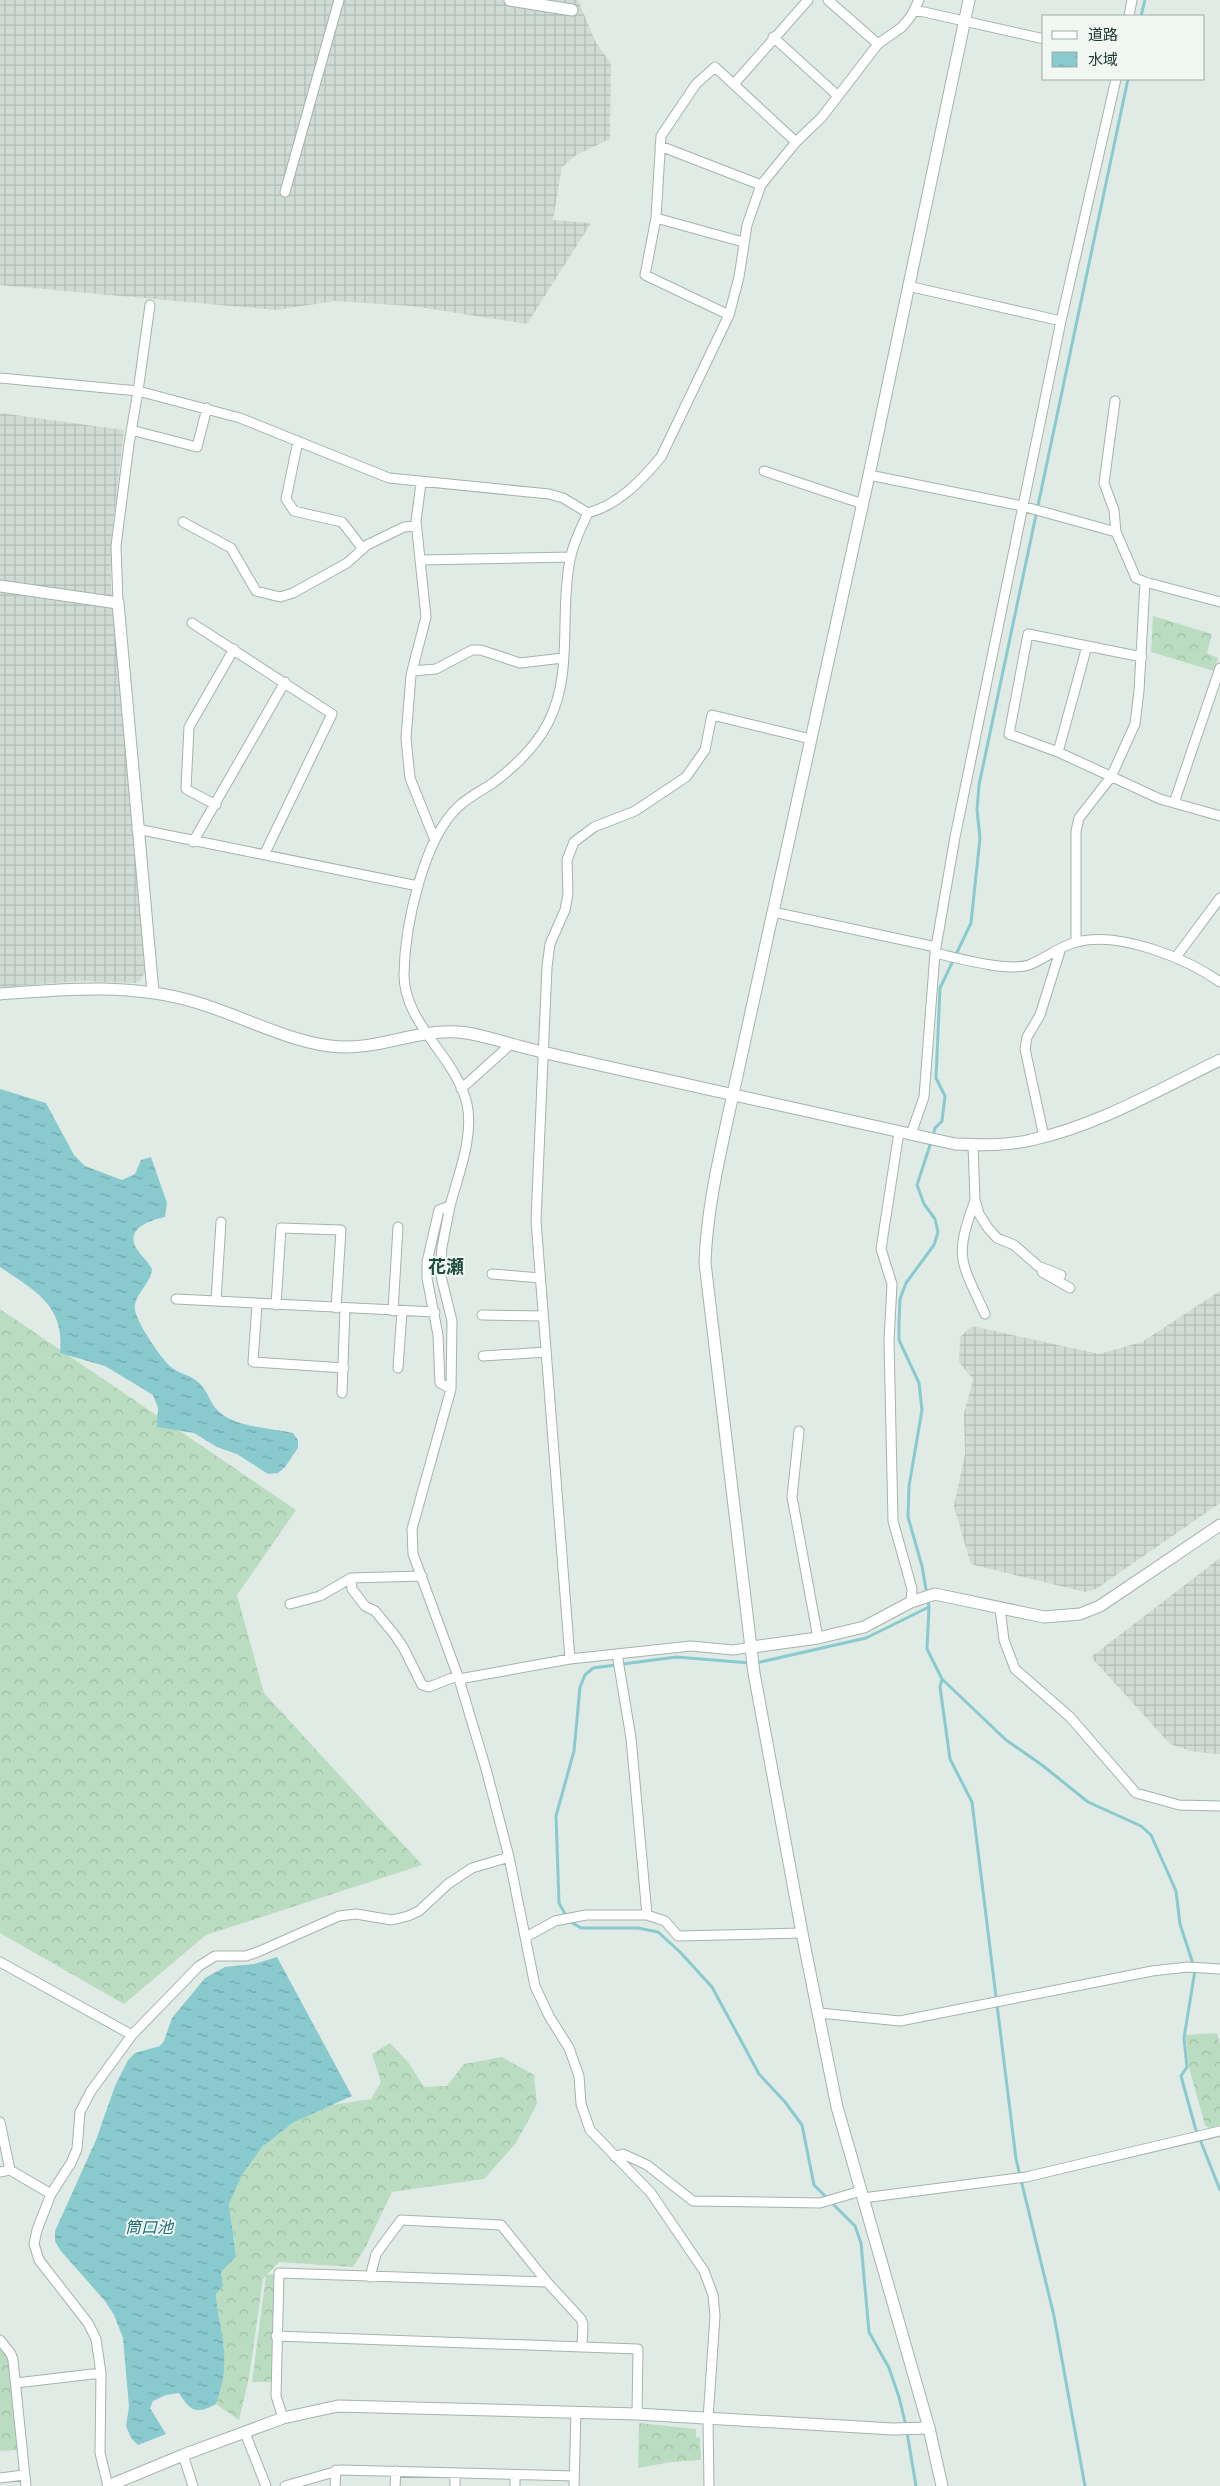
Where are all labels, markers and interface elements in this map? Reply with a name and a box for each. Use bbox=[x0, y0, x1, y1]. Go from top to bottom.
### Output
legend bbox=[1042, 15, 1205, 80]
text: 道路 bbox=[1088, 25, 1118, 43]
text: 水域 bbox=[1088, 50, 1118, 68]
district label: 花瀬 bbox=[428, 1255, 464, 1277]
water label: 筒口池 bbox=[125, 2217, 175, 2236]

